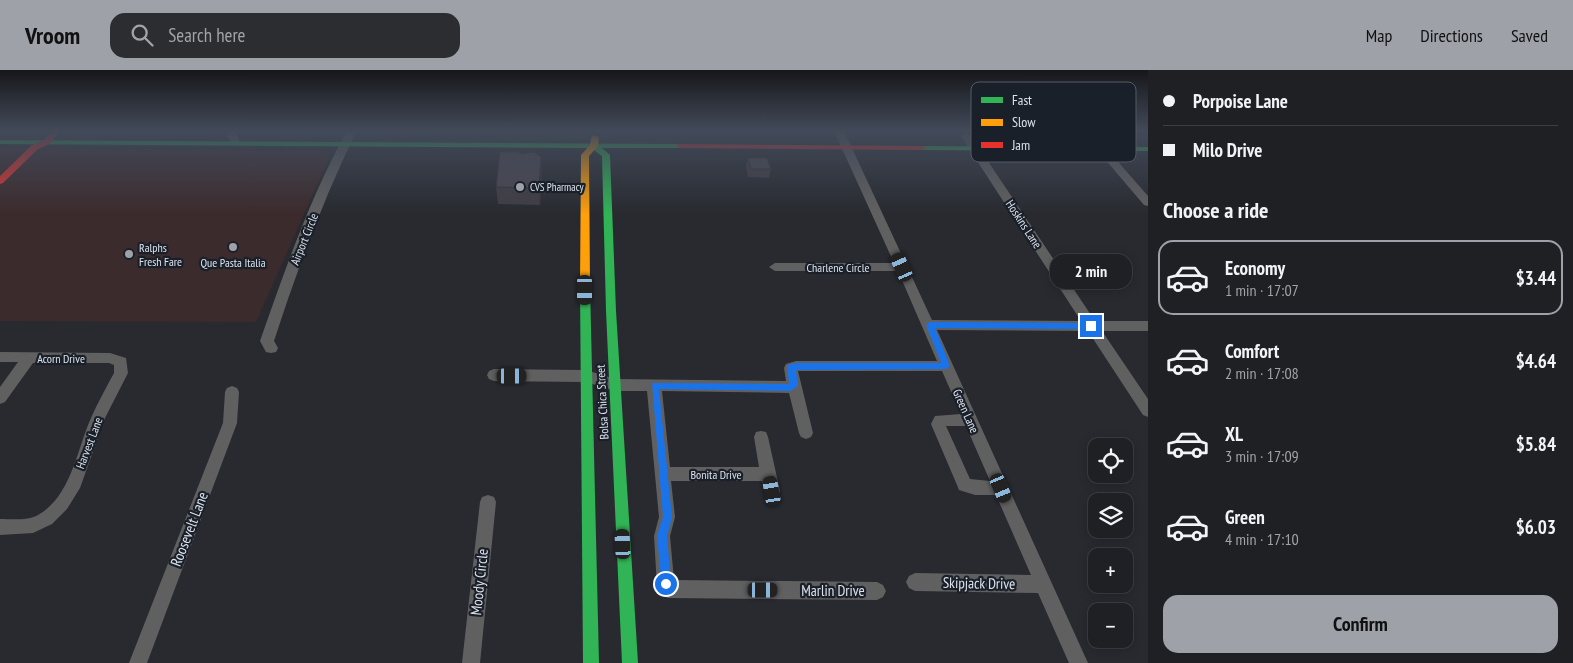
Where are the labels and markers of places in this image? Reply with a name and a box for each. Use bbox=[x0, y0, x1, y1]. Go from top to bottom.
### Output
place label: CVS Pharmacy bbox=[530, 180, 584, 194]
marker: CVS Pharmacy bbox=[514, 181, 526, 193]
place label: Ralphs Fresh Fare bbox=[139, 240, 182, 269]
marker: Que Pasta Italia bbox=[227, 241, 239, 253]
marker: Ralphs Fresh Fare bbox=[123, 248, 135, 260]
place label: Que Pasta Italia bbox=[201, 255, 266, 270]

